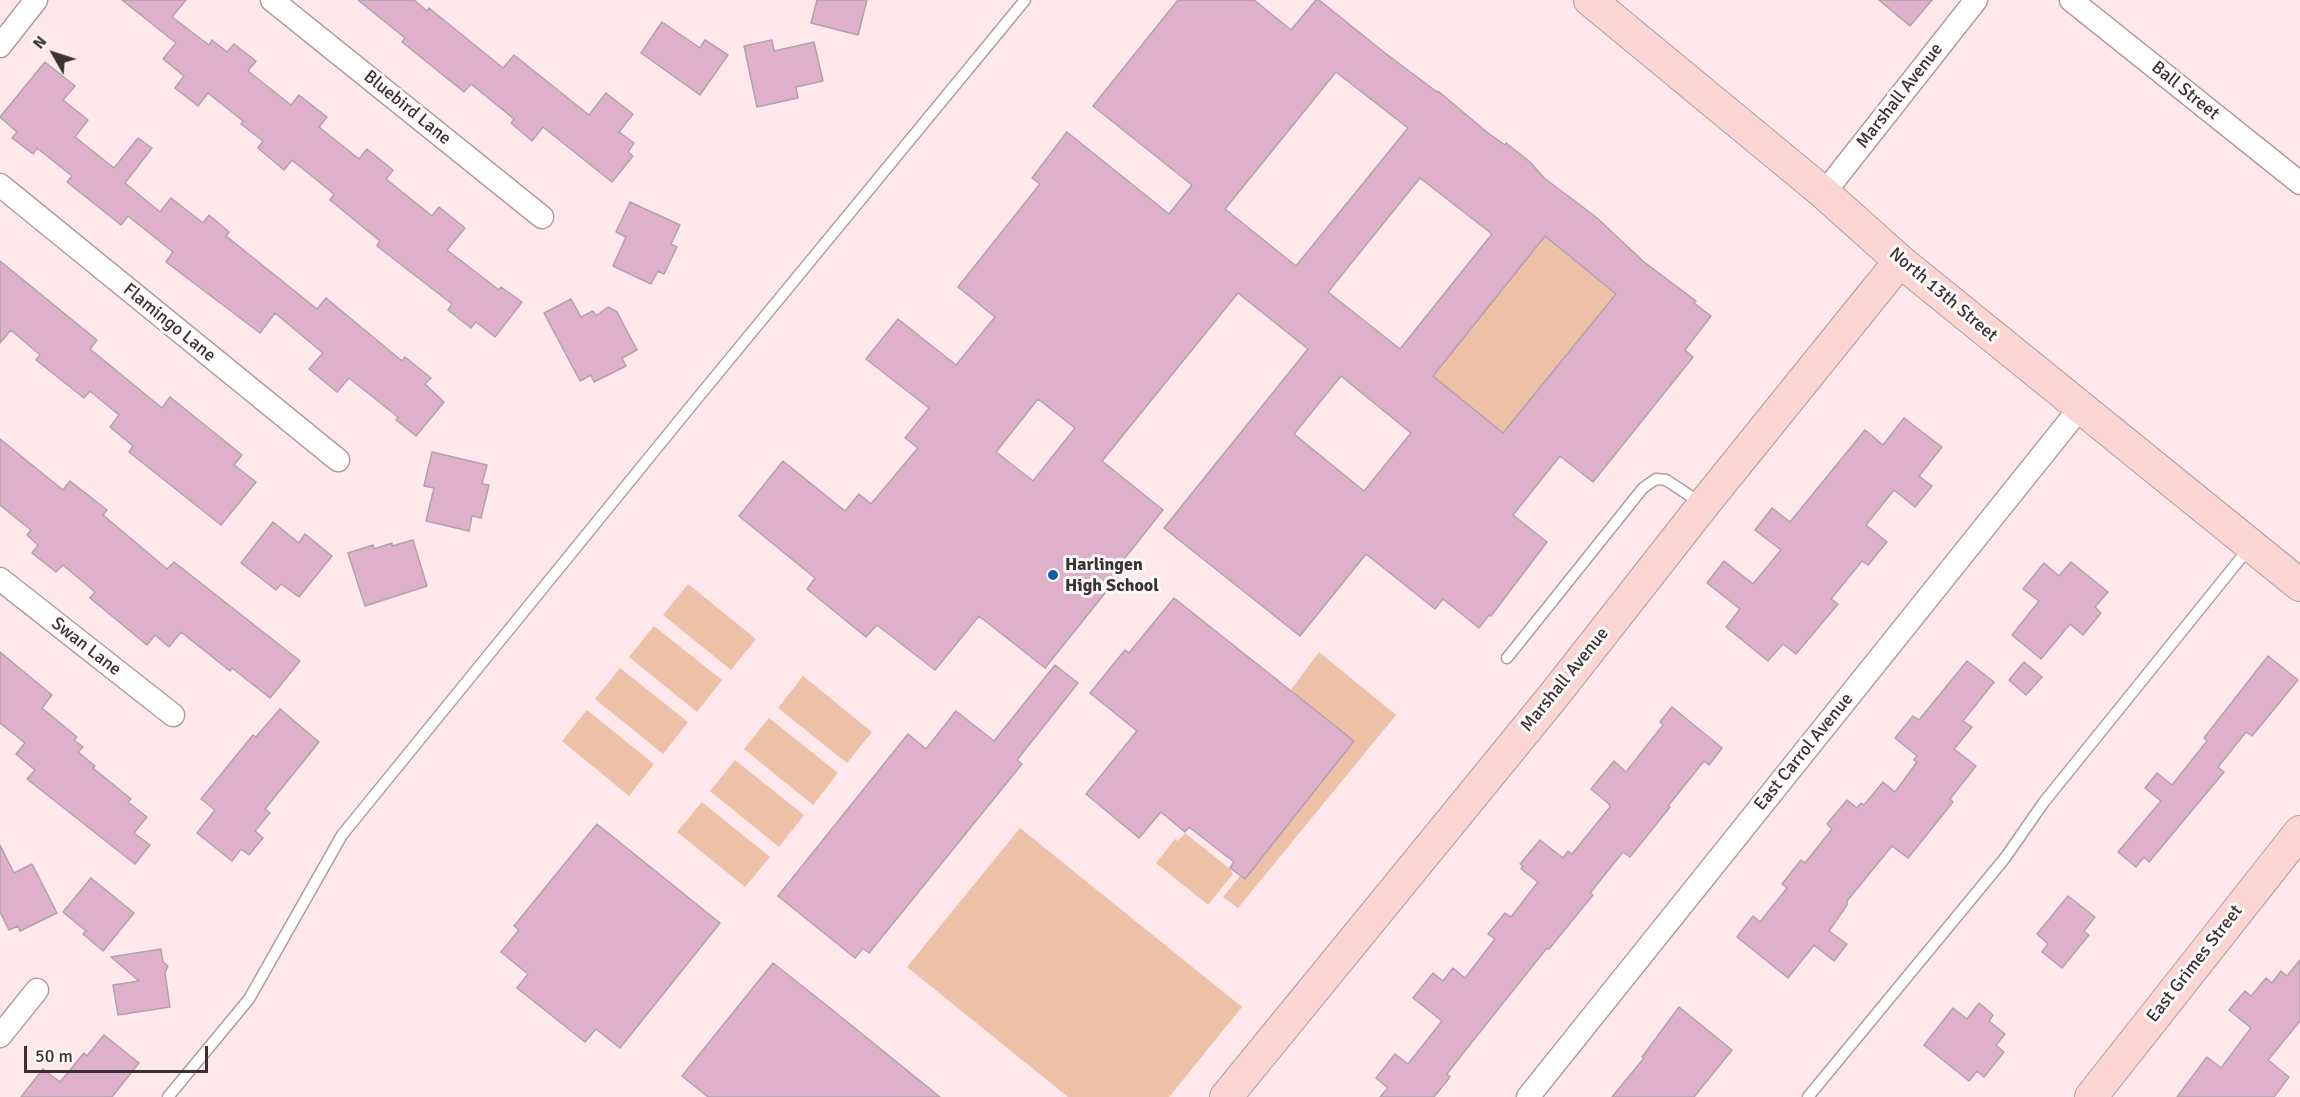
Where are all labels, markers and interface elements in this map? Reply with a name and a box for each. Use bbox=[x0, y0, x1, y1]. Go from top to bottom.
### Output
north arrow bbox=[24, 24, 84, 84]
text: N bbox=[29, 32, 51, 53]
street label: Marshall Avenue bbox=[1852, 39, 1948, 153]
street label: Ball Street bbox=[2147, 57, 2223, 125]
street label: Bluebird Lane bbox=[359, 66, 455, 150]
street label: North 13th Street bbox=[1884, 243, 2002, 347]
street label: Flamingo Lane bbox=[118, 279, 220, 367]
place label: Harlingen High School bbox=[1065, 554, 1159, 596]
marker: Harlingen High School bbox=[1046, 568, 1060, 582]
street label: Swan Lane bbox=[47, 613, 125, 681]
street label: Marshall Avenue bbox=[1516, 624, 1614, 736]
street label: East Carrol Avenue bbox=[1750, 689, 1858, 815]
street label: East Grimes Street bbox=[2143, 901, 2247, 1027]
scale bar bbox=[27, 1034, 212, 1072]
text: 50 m bbox=[35, 1045, 73, 1067]

